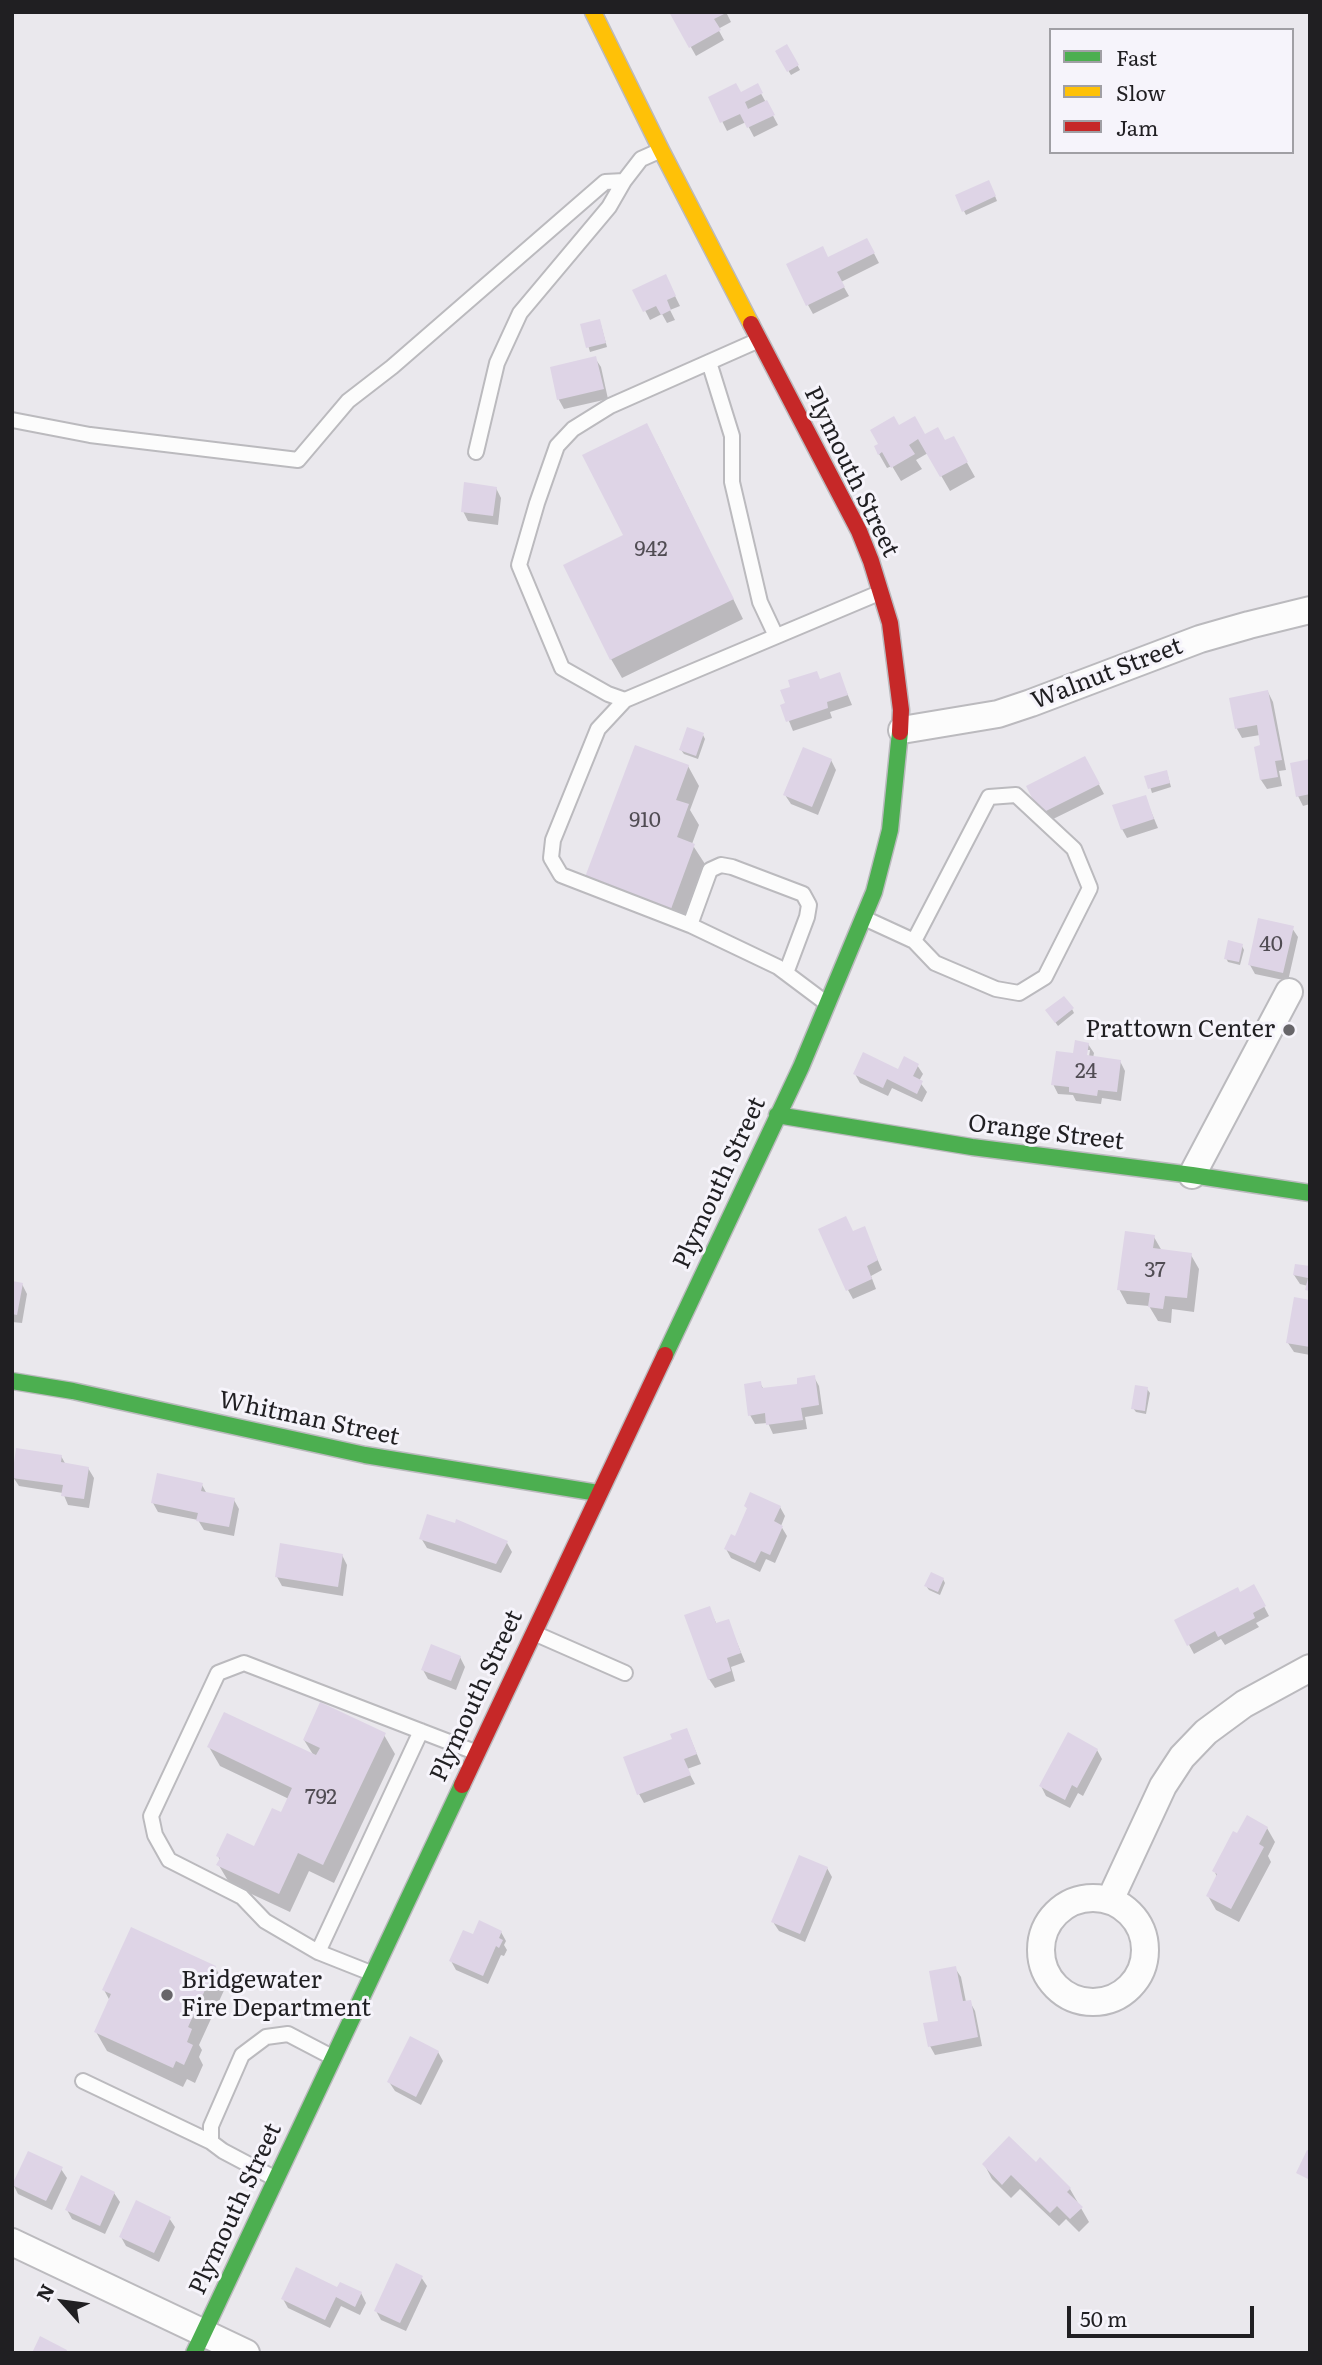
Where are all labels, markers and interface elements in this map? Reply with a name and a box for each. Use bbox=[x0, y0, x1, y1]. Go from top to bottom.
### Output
legend bbox=[1049, 28, 1294, 154]
text: Fast bbox=[1116, 41, 1157, 72]
text: Slow bbox=[1116, 76, 1166, 107]
text: Jam bbox=[1116, 111, 1158, 142]
street label: Plymouth Street bbox=[797, 382, 905, 562]
house number: 942 bbox=[634, 537, 668, 563]
street label: Walnut Street bbox=[1027, 632, 1187, 716]
house number: 910 bbox=[629, 808, 661, 834]
house number: 40 bbox=[1259, 932, 1283, 958]
place label: Prattown Center bbox=[1085, 1016, 1275, 1044]
marker: Prattown Center bbox=[1281, 1022, 1297, 1038]
house number: 24 bbox=[1075, 1059, 1097, 1085]
street label: Plymouth Street bbox=[668, 1093, 772, 1273]
street label: Orange Street bbox=[966, 1109, 1126, 1157]
house number: 37 bbox=[1144, 1258, 1166, 1284]
street label: Whitman Street bbox=[216, 1386, 402, 1452]
street label: Plymouth Street bbox=[425, 1606, 529, 1786]
house number: 792 bbox=[305, 1785, 337, 1811]
place label: Bridgewater Fire Department bbox=[181, 1967, 371, 2023]
marker: Bridgewater Fire Department bbox=[159, 1987, 175, 2003]
street label: Plymouth Street bbox=[184, 2119, 288, 2299]
north arrow bbox=[28, 2267, 98, 2337]
text: N bbox=[28, 2279, 61, 2306]
scale bar bbox=[1070, 2292, 1257, 2336]
text: 50 m bbox=[1080, 2302, 1127, 2333]

